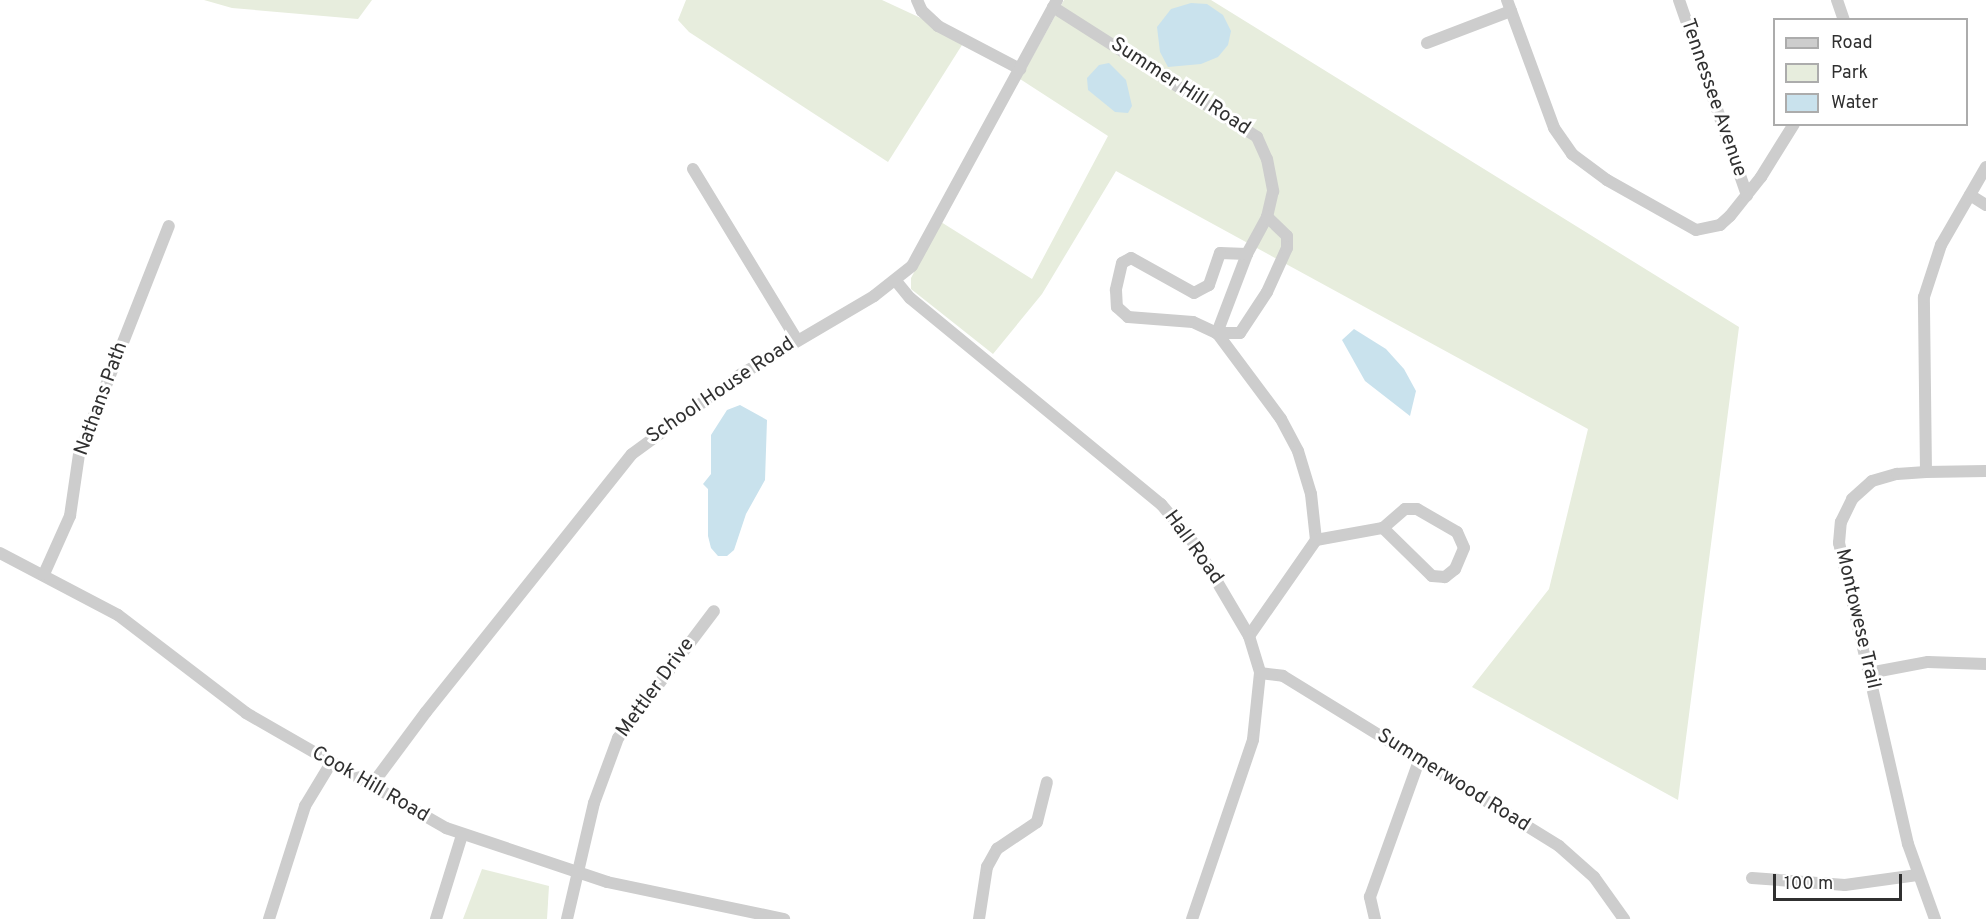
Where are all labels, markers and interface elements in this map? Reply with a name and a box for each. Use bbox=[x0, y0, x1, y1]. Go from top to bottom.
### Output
street label: Tennessee Avenue bbox=[1675, 15, 1751, 181]
legend bbox=[1773, 18, 1968, 126]
text: Road bbox=[1831, 32, 1873, 55]
street label: Summer Hill Road bbox=[1106, 33, 1254, 141]
text: Park bbox=[1831, 62, 1868, 85]
text: Water bbox=[1831, 92, 1878, 115]
street label: School House Road bbox=[643, 333, 799, 449]
street label: Nathans Path bbox=[70, 339, 134, 459]
street label: Hall Road bbox=[1158, 506, 1228, 590]
street label: Montowese Trail bbox=[1829, 546, 1885, 692]
street label: Mettler Drive bbox=[612, 634, 700, 742]
street label: Summerwood Road bbox=[1372, 724, 1534, 838]
street label: Cook Hill Road bbox=[307, 742, 433, 828]
scale bar bbox=[1776, 862, 1905, 900]
text: 100 m bbox=[1784, 873, 1833, 896]

